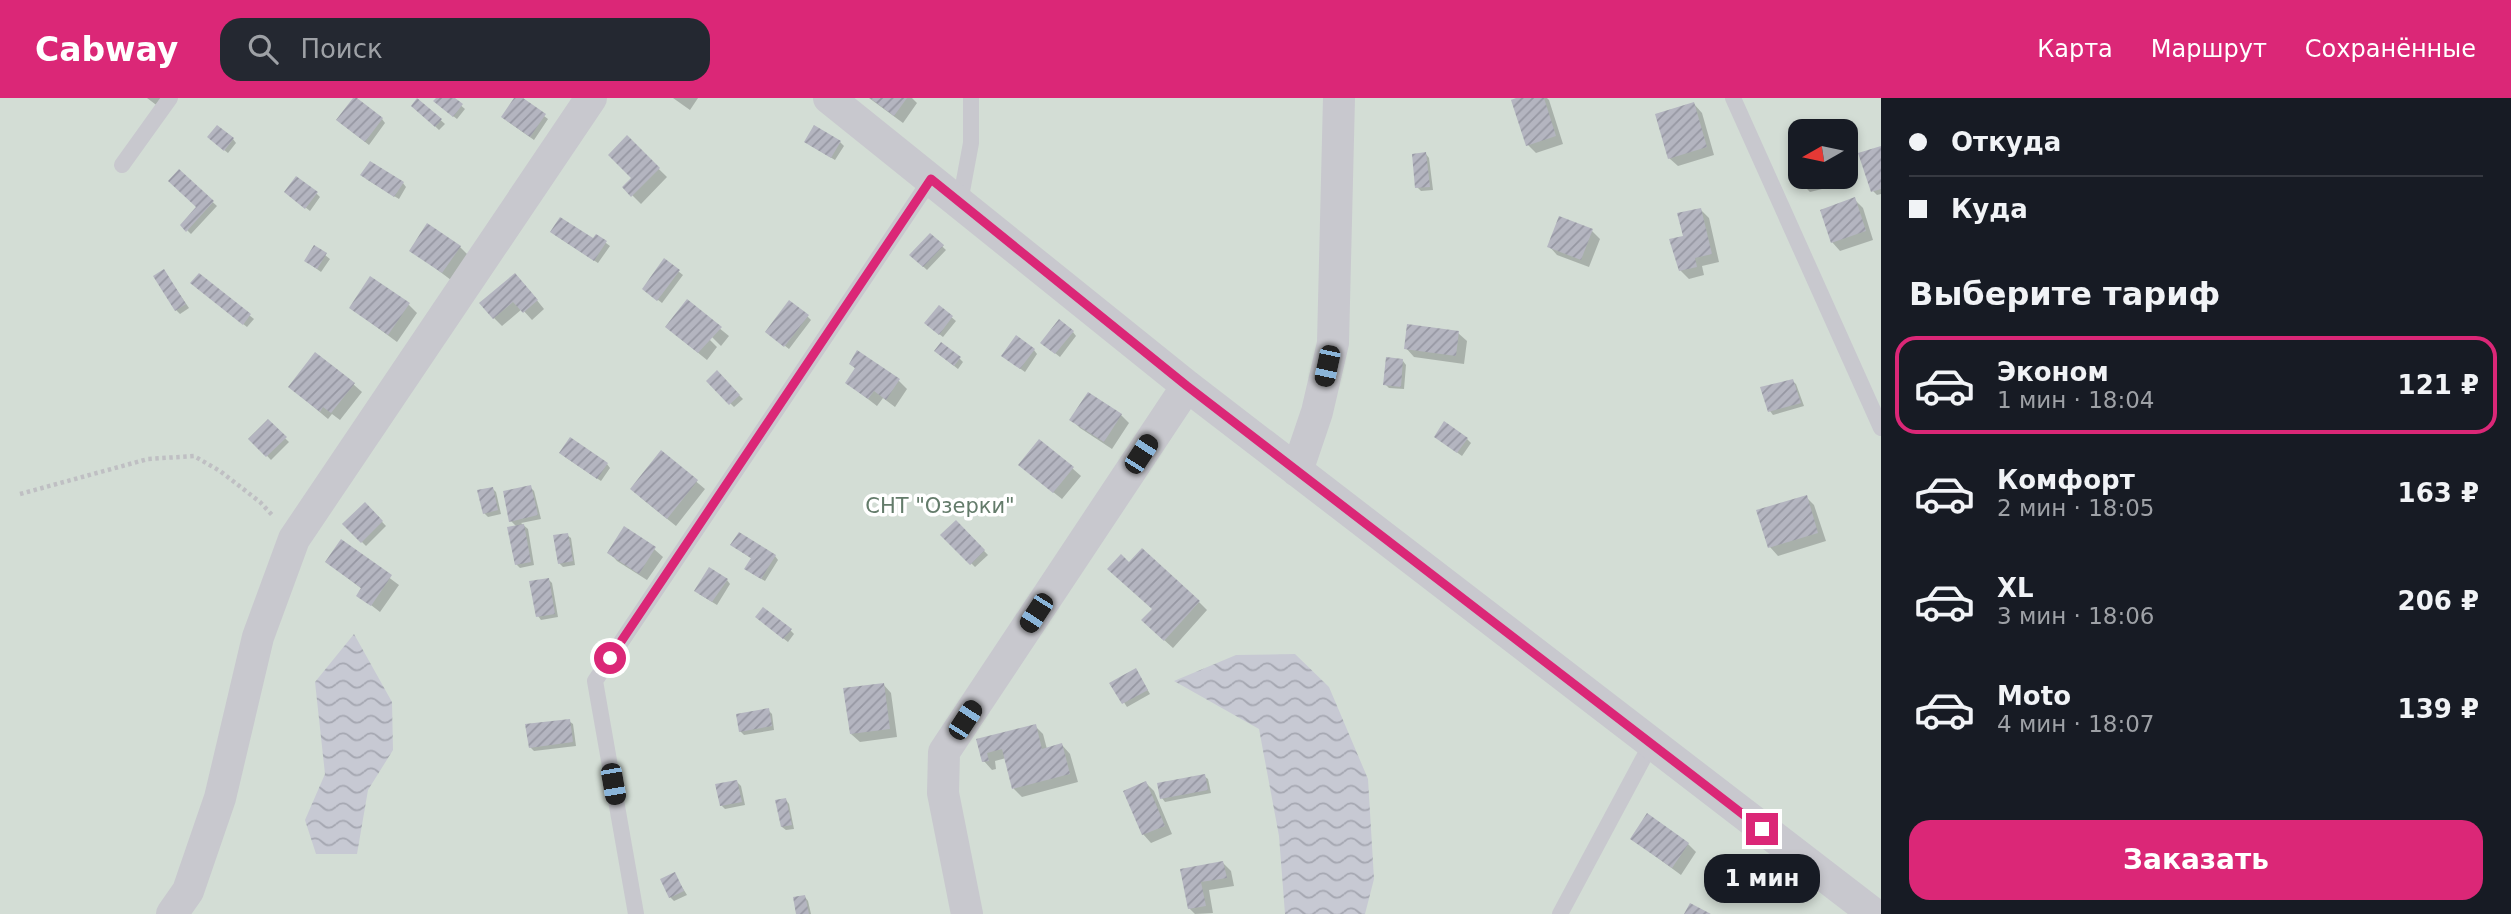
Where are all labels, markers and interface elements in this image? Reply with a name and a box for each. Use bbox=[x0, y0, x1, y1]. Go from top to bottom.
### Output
search box bbox=[220, 18, 710, 81]
text: Cabway bbox=[35, 30, 178, 69]
icon: search bbox=[244, 30, 282, 68]
text: Поиск bbox=[300, 34, 383, 64]
text: Карта bbox=[2037, 35, 2113, 63]
text: Маршрут bbox=[2151, 35, 2267, 63]
text: Сохранённые bbox=[2305, 35, 2476, 63]
north arrow bbox=[1788, 119, 1858, 189]
map controls bbox=[1788, 119, 1858, 189]
text: Откуда bbox=[1951, 127, 2061, 157]
text: Куда bbox=[1951, 194, 2028, 224]
text: Выберите тариф bbox=[1909, 275, 2220, 313]
car bbox=[1313, 343, 1342, 389]
icon: car bbox=[1913, 354, 1976, 417]
text: Эконом bbox=[1997, 357, 2109, 387]
text: 121 ₽ bbox=[2398, 370, 2479, 400]
text: 1 мин · 18:04 bbox=[1997, 387, 2155, 413]
car bbox=[1121, 431, 1162, 477]
icon: car bbox=[1913, 462, 1976, 525]
text: Комфорт bbox=[1997, 465, 2135, 495]
text: 163 ₽ bbox=[2398, 478, 2479, 508]
park label: СНТ "Озерки" bbox=[865, 494, 1015, 518]
text: 2 мин · 18:05 bbox=[1997, 495, 2155, 521]
icon: car bbox=[1913, 570, 1976, 633]
text: XL bbox=[1997, 573, 2034, 603]
text: 206 ₽ bbox=[2398, 586, 2479, 616]
car bbox=[1016, 590, 1057, 636]
text: 3 мин · 18:06 bbox=[1997, 603, 2155, 629]
route start bbox=[594, 642, 626, 674]
icon: car bbox=[1913, 678, 1976, 741]
text: Moto bbox=[1997, 681, 2071, 711]
text: 139 ₽ bbox=[2398, 694, 2479, 724]
car bbox=[945, 697, 986, 743]
text: 4 мин · 18:07 bbox=[1997, 711, 2155, 737]
car bbox=[600, 761, 627, 807]
route end bbox=[1746, 813, 1778, 845]
button: Заказать bbox=[1909, 820, 2483, 900]
callout: 1 мин bbox=[1704, 854, 1820, 902]
text: 1 мин bbox=[1725, 865, 1799, 891]

